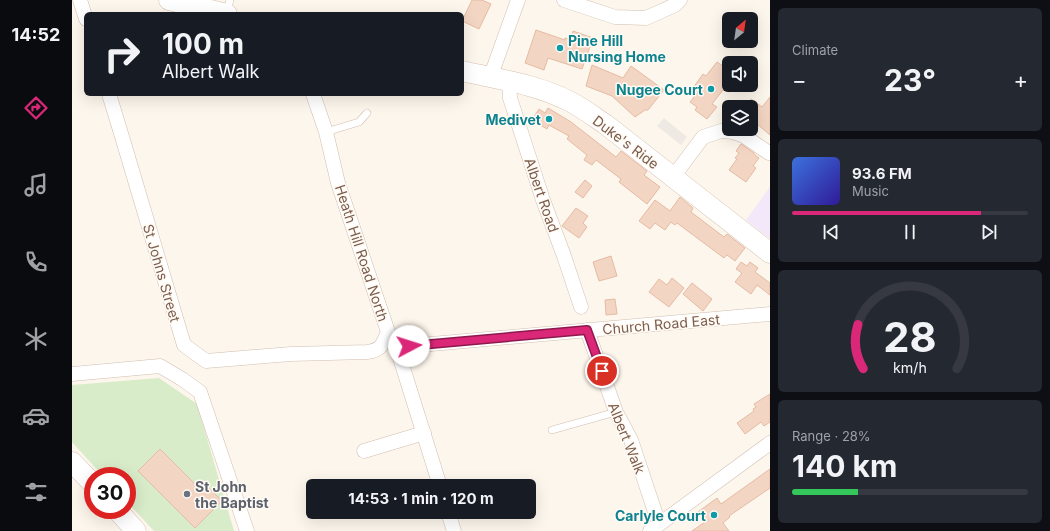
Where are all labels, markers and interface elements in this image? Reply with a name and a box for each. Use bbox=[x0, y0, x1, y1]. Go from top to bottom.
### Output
north arrow bbox=[722, 12, 758, 48]
map controls bbox=[722, 12, 758, 136]
text: 14:52 bbox=[12, 24, 60, 45]
text: 100 m bbox=[162, 27, 244, 61]
icon: right bbox=[96, 28, 148, 80]
place label: Pine Hill Nursing Home bbox=[568, 32, 666, 65]
text: Climate bbox=[792, 42, 838, 58]
marker: Pine Hill Nursing Home bbox=[555, 43, 565, 53]
button: sound bbox=[722, 56, 758, 92]
text: Albert Walk bbox=[162, 61, 259, 82]
text: 23° bbox=[884, 62, 936, 98]
text: − bbox=[792, 67, 807, 93]
text: + bbox=[1013, 67, 1028, 93]
place label: Nugee Court bbox=[616, 81, 703, 98]
marker: Nugee Court bbox=[706, 84, 716, 94]
icon: directions bbox=[22, 94, 50, 122]
button: layers bbox=[722, 100, 758, 136]
place label: Medivet bbox=[485, 111, 541, 128]
street label: Duke's Ride bbox=[590, 112, 662, 172]
marker: Medivet bbox=[544, 114, 554, 124]
street label: Albert Road bbox=[521, 156, 563, 234]
text: 93.6 FM bbox=[852, 164, 912, 183]
icon: music bbox=[22, 171, 50, 199]
street label: Heath Hill Road North bbox=[332, 182, 392, 324]
text: Music bbox=[852, 183, 889, 199]
icon: previous bbox=[820, 221, 842, 243]
icon: pause bbox=[899, 221, 921, 243]
icon: next bbox=[978, 221, 1000, 243]
street label: St Johns Street bbox=[140, 222, 184, 324]
icon: phone bbox=[22, 248, 50, 276]
street label: Church Road East bbox=[601, 310, 721, 338]
text: 28 bbox=[883, 312, 937, 362]
icon: climate bbox=[22, 325, 50, 353]
position arrow bbox=[388, 325, 430, 367]
pin bbox=[585, 354, 619, 388]
text: km/h bbox=[893, 358, 927, 375]
icon: arrive bbox=[591, 360, 613, 382]
street label: Albert Walk bbox=[605, 400, 649, 477]
icon: car bbox=[22, 402, 50, 430]
text: Range · 28% bbox=[792, 428, 871, 444]
text: 140 km bbox=[792, 448, 897, 484]
speed limit sign: 30 bbox=[84, 467, 136, 519]
icon: filters bbox=[22, 478, 50, 506]
place label: St John the Baptist bbox=[195, 478, 269, 511]
marker: St John the Baptist bbox=[182, 489, 192, 499]
text: 14:53 · 1 min · 120 m bbox=[348, 489, 494, 508]
place label: Carlyle Court bbox=[615, 507, 706, 524]
marker: Carlyle Court bbox=[709, 510, 719, 520]

